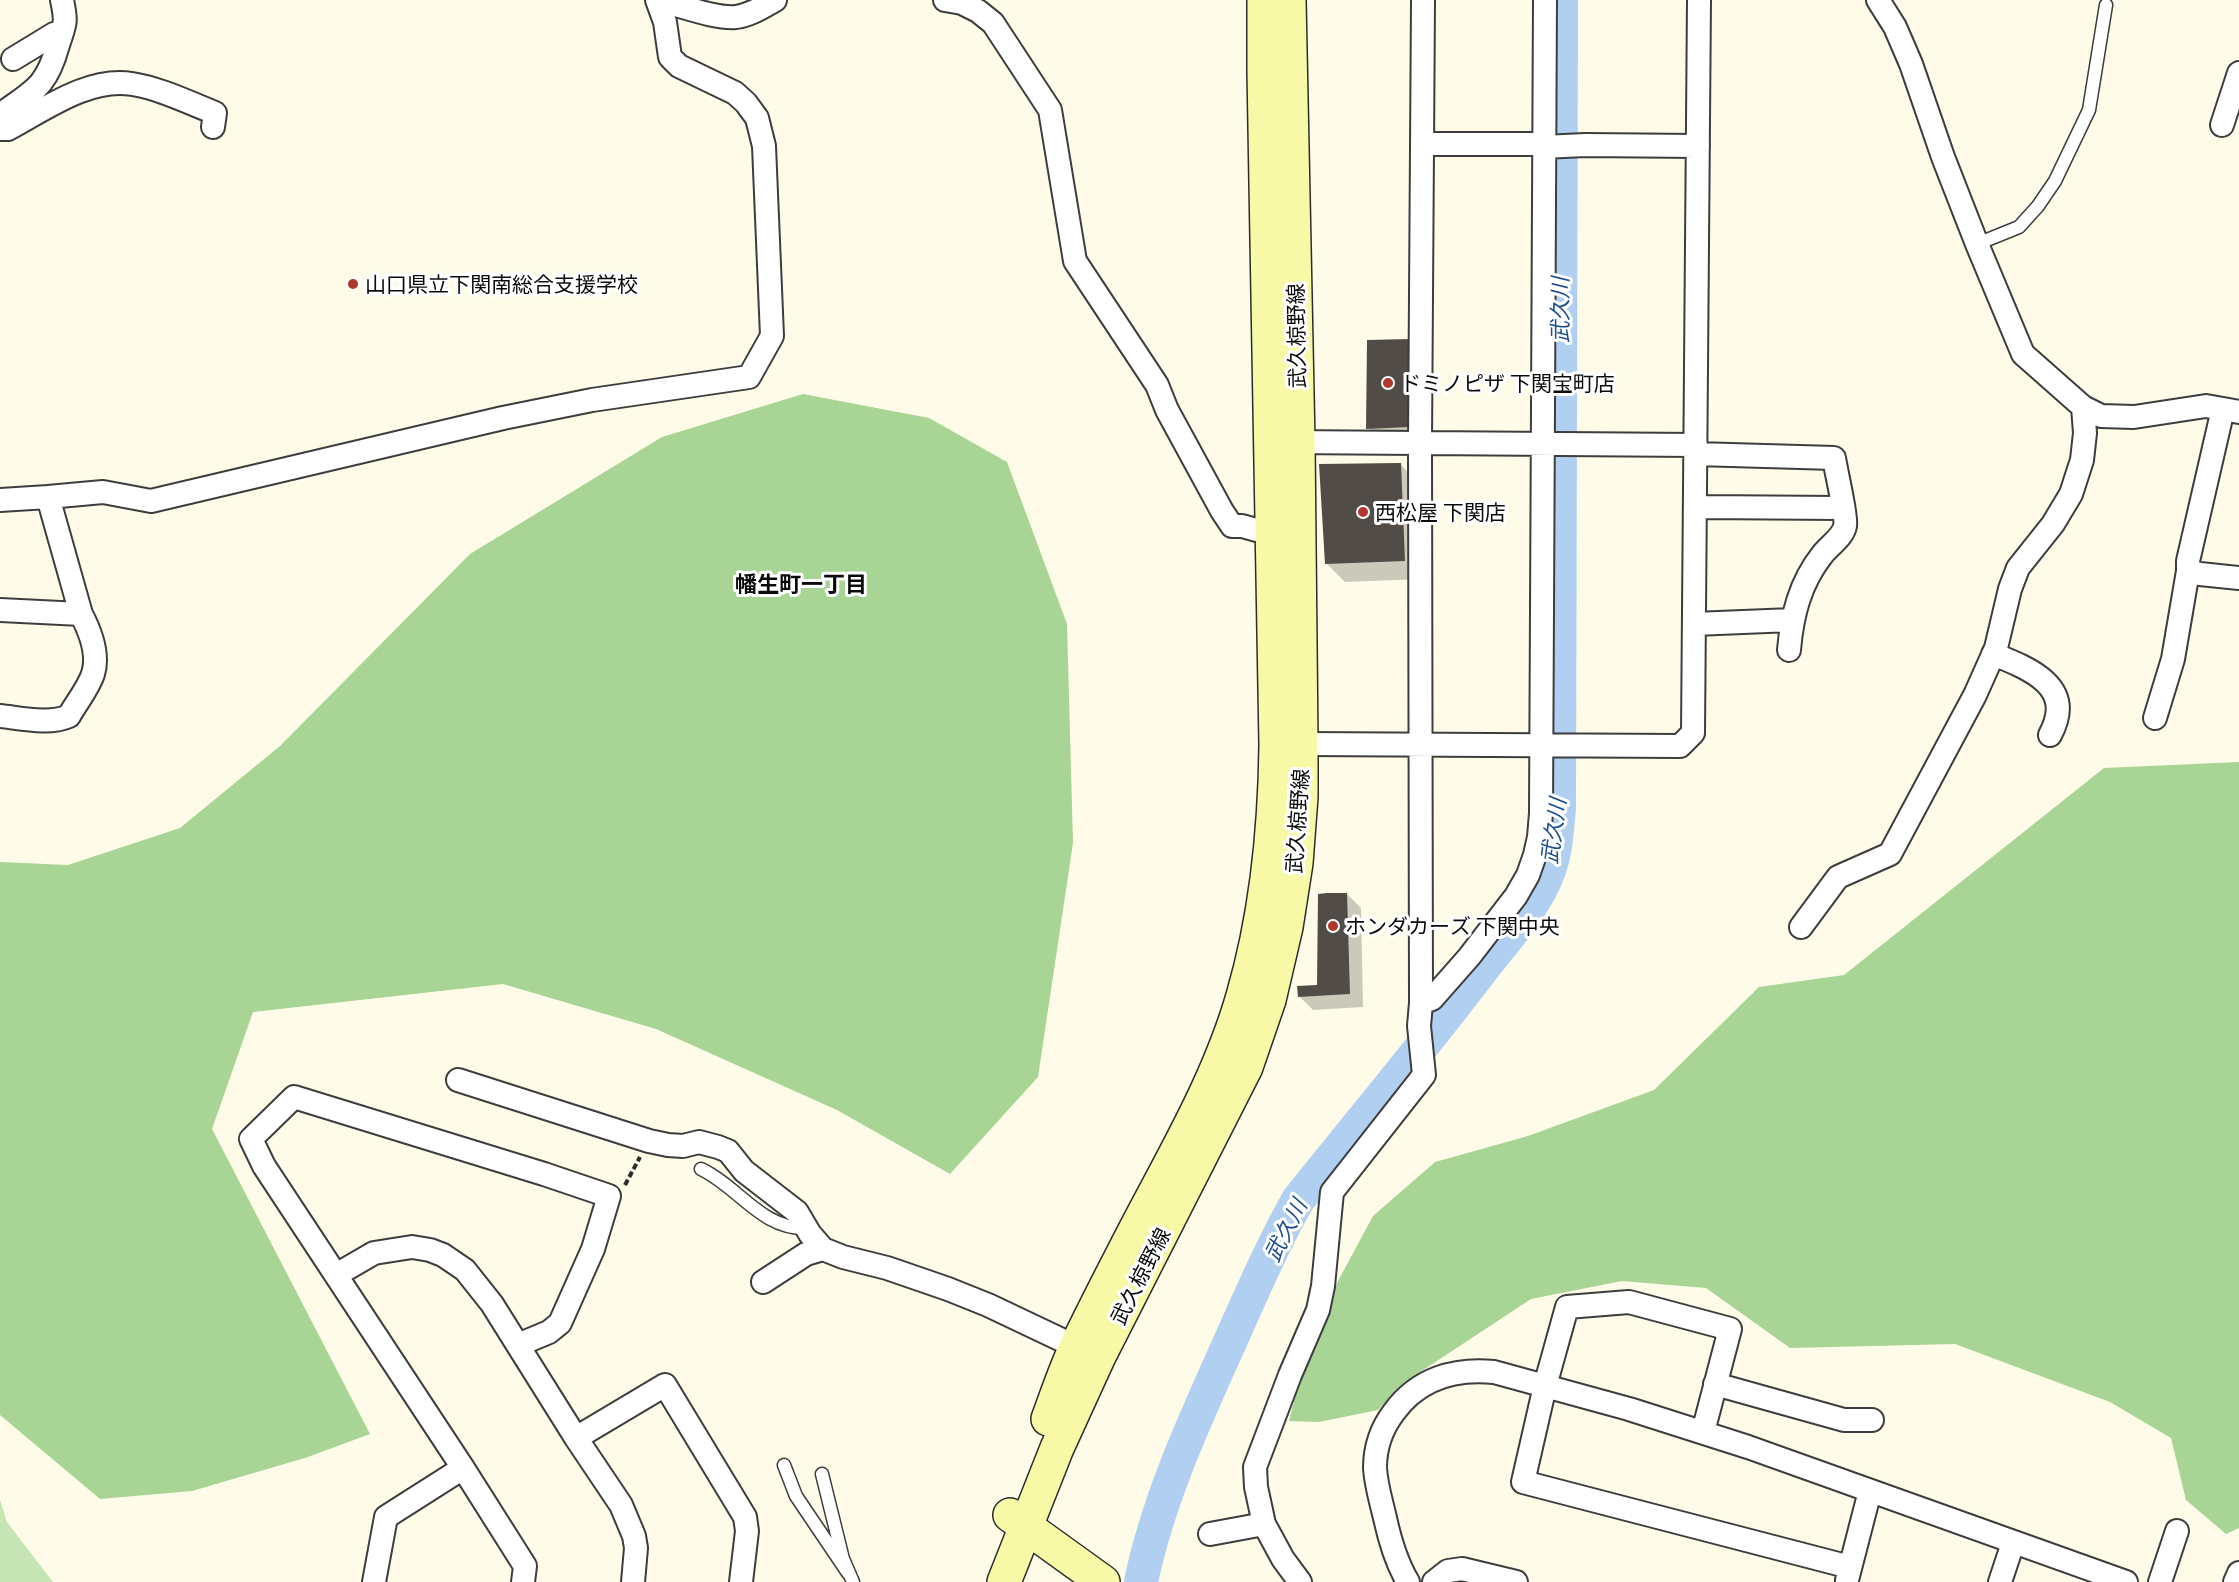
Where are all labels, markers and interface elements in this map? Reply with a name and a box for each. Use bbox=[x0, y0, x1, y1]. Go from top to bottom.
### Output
place label: 山口県立下関南総合支援学校 bbox=[365, 271, 638, 297]
marker: 山口県立下関南総合支援学校 bbox=[346, 277, 360, 291]
water label: 武久川 bbox=[1547, 277, 1573, 343]
street label: 武久椋野線 bbox=[1282, 283, 1310, 389]
place label: ドミノピザ 下関宝町店 bbox=[1400, 370, 1615, 396]
marker: ドミノピザ 下関宝町店 bbox=[1381, 376, 1395, 390]
place label: 西松屋 下関店 bbox=[1375, 499, 1506, 525]
marker: 西松屋 下関店 bbox=[1356, 505, 1370, 519]
district label: 幡生町一丁目 bbox=[735, 571, 867, 597]
street label: 武久椋野線 bbox=[1281, 768, 1313, 874]
water label: 武久川 bbox=[1535, 796, 1571, 866]
place label: ホンダカーズ 下関中央 bbox=[1345, 913, 1560, 939]
marker: ホンダカーズ 下関中央 bbox=[1326, 919, 1340, 933]
water label: 武久川 bbox=[1258, 1195, 1312, 1265]
street label: 武久椋野線 bbox=[1105, 1224, 1175, 1328]

